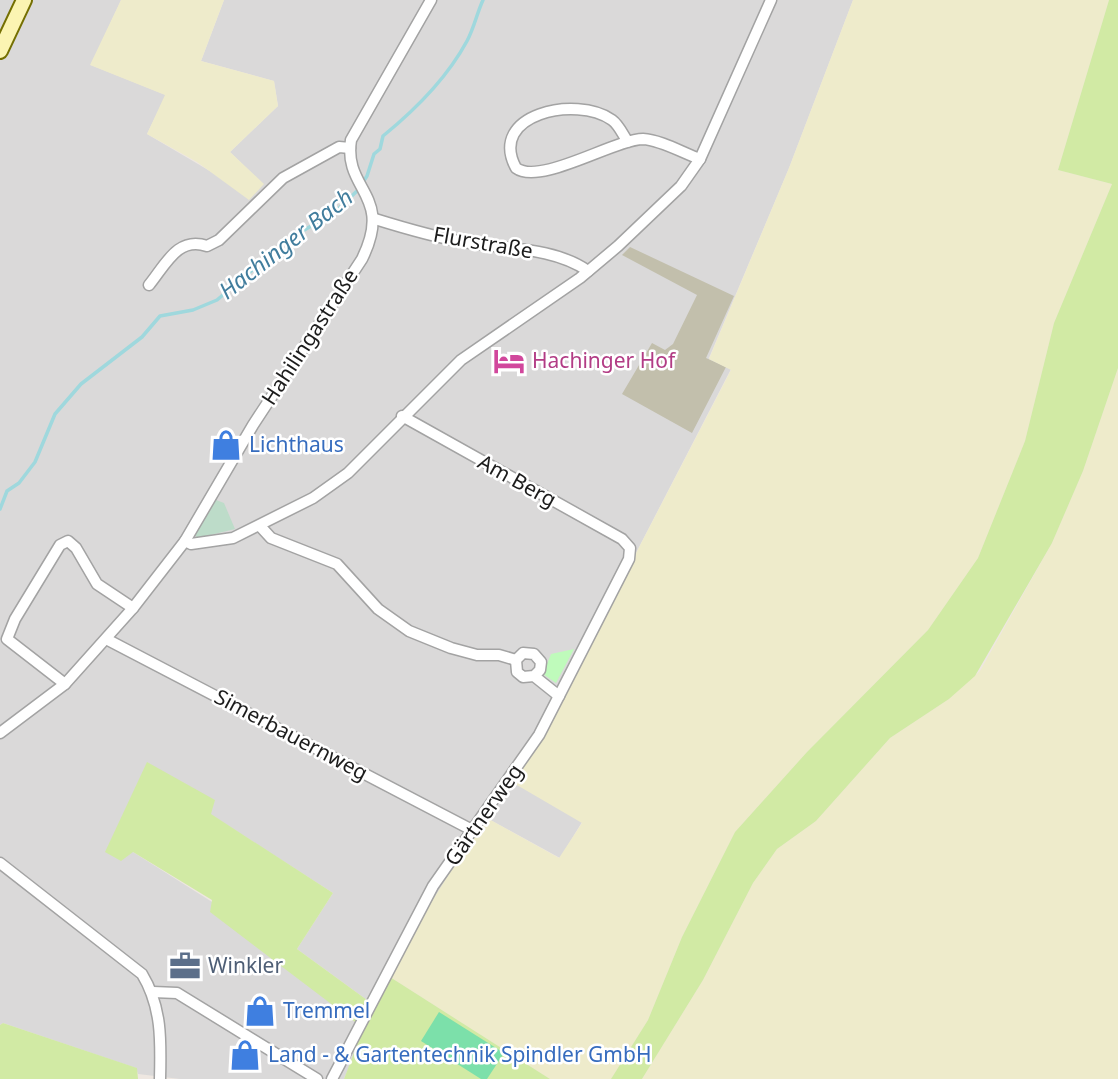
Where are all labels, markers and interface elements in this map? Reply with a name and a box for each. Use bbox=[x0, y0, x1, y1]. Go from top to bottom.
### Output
water label: Hachinger Bach bbox=[212, 181, 359, 306]
street label: Flurstraße bbox=[431, 219, 535, 265]
street label: Hahilingastraße bbox=[255, 263, 364, 410]
hotel icon: Hachinger Hof bbox=[492, 344, 526, 378]
place label: Hachinger Hof bbox=[532, 346, 677, 374]
shop icon: Lichthaus bbox=[209, 428, 243, 462]
place label: Lichthaus bbox=[249, 430, 344, 458]
street label: Am Berg bbox=[473, 447, 562, 513]
street label: Simerbauernweg bbox=[210, 682, 373, 786]
street label: Gärtnerweg bbox=[438, 758, 529, 871]
office icon: Winkler bbox=[168, 949, 202, 983]
place label: Winkler bbox=[208, 951, 283, 979]
shop icon: Tremmel bbox=[243, 994, 277, 1028]
place label: Tremmel bbox=[283, 996, 370, 1024]
shop icon: Land - & Gartentechnik Spindler GmbH bbox=[228, 1038, 262, 1072]
place label: Land - & Gartentechnik Spindler GmbH bbox=[268, 1040, 651, 1068]

